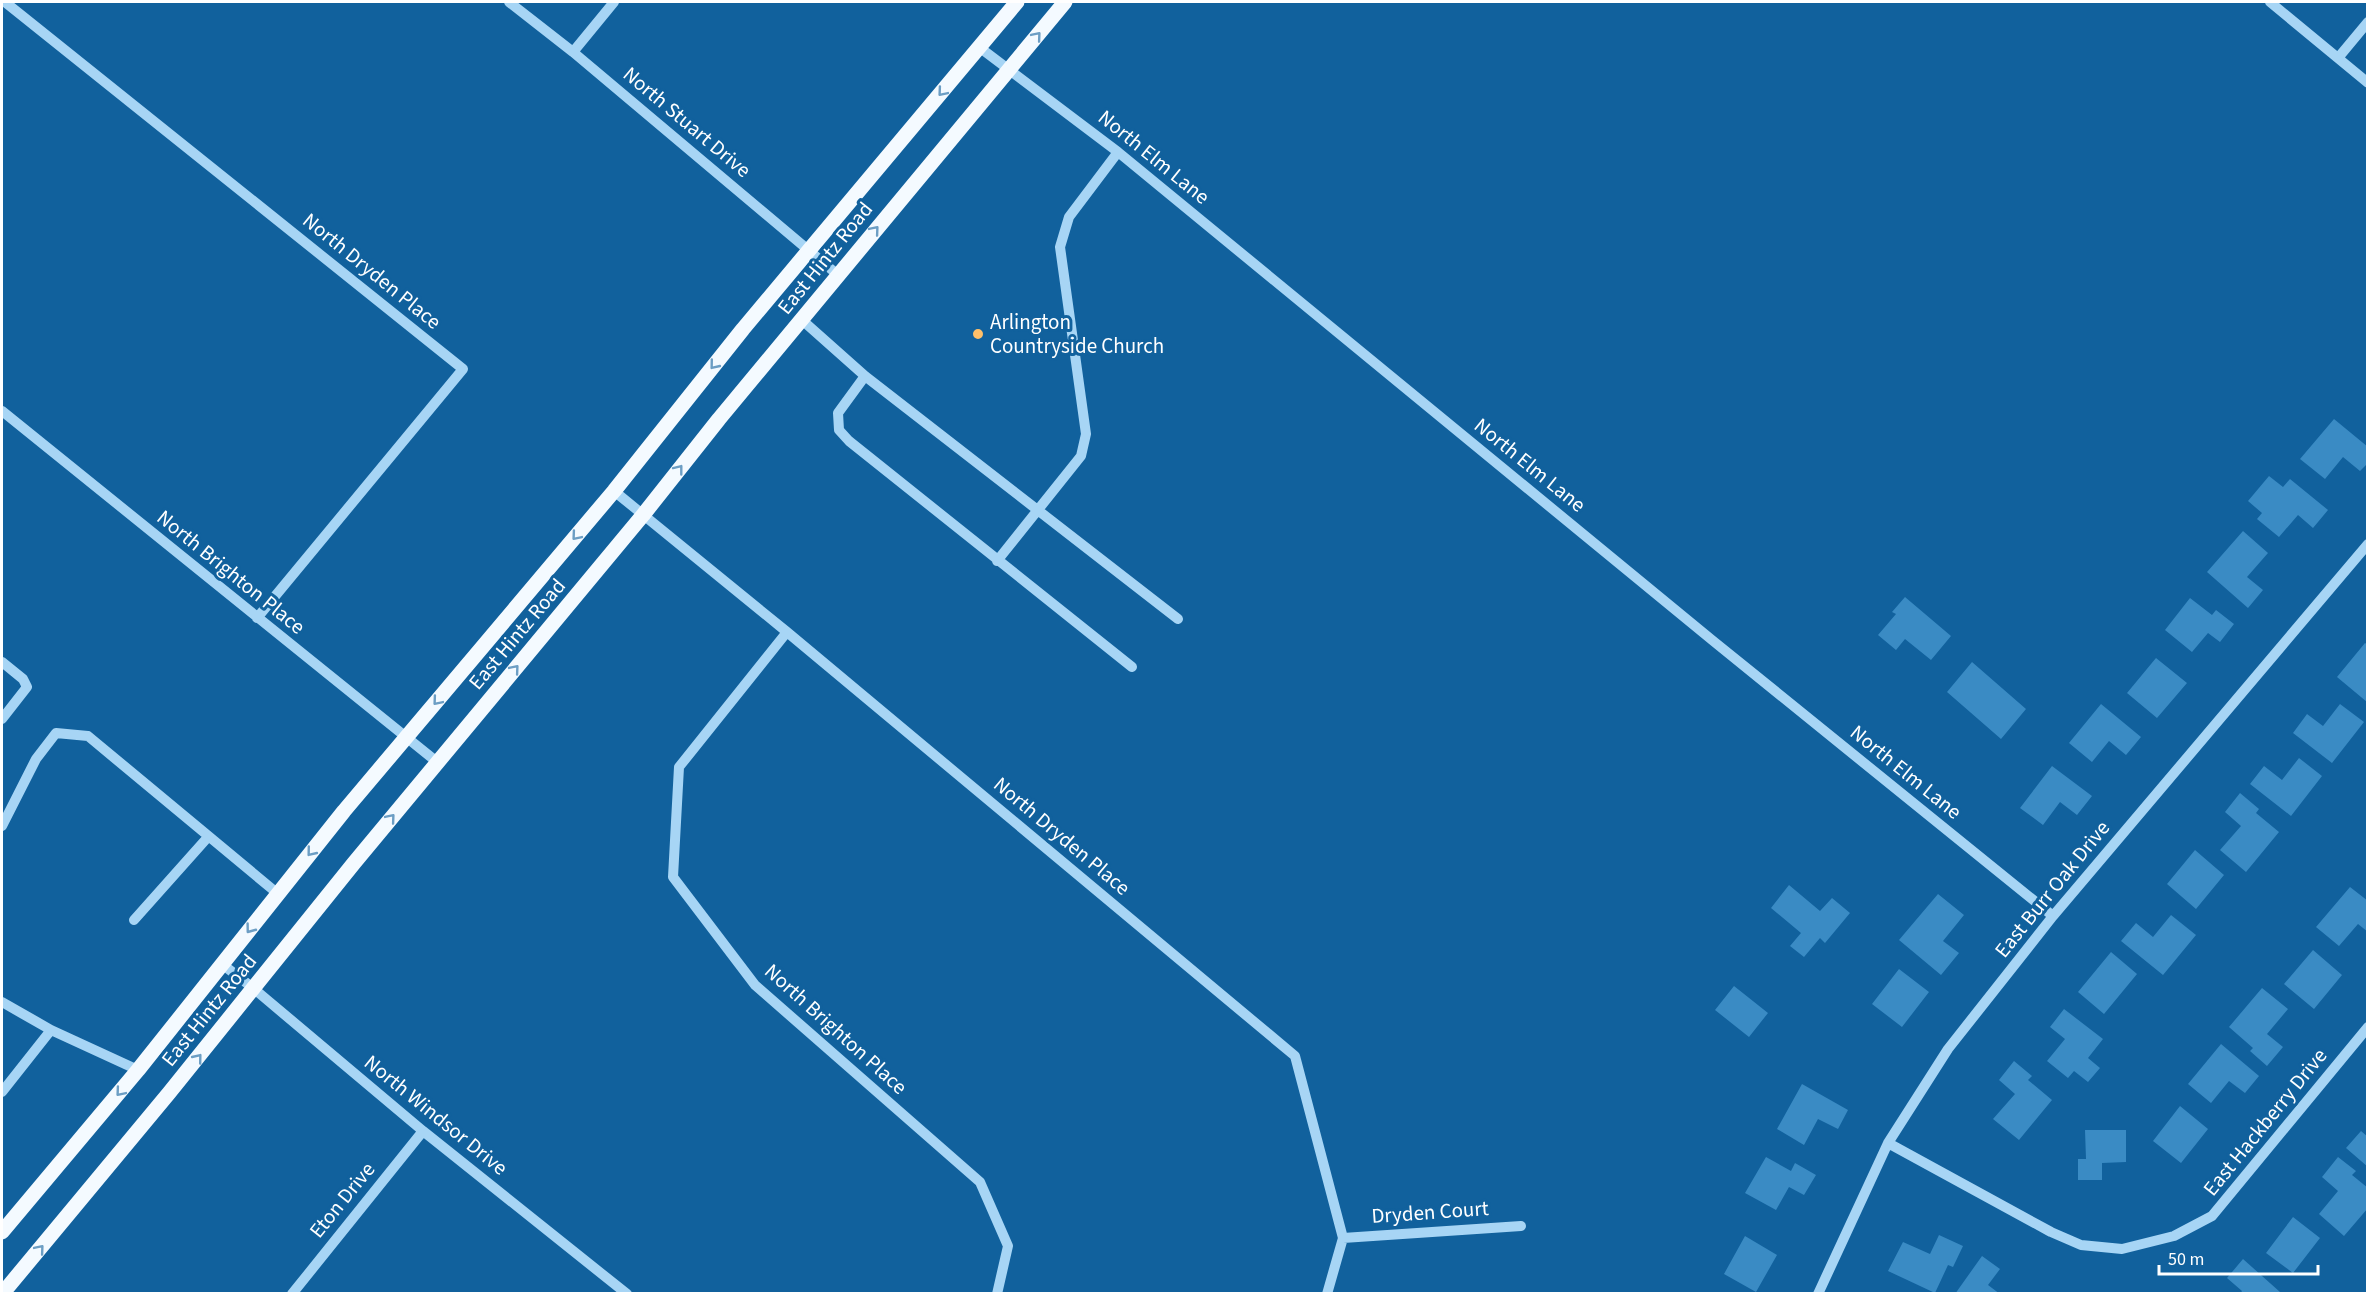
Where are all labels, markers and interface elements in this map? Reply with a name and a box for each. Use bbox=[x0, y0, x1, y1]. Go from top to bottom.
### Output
one-way arrow bbox=[1030, 31, 1041, 42]
street label: North Stuart Drive bbox=[616, 59, 758, 185]
one-way arrow bbox=[938, 85, 949, 96]
street label: North Elm Lane bbox=[1092, 103, 1216, 211]
street label: East Hintz Road bbox=[770, 195, 880, 321]
street label: North Dryden Place bbox=[296, 206, 448, 336]
one-way arrow bbox=[868, 226, 879, 237]
place label: Arlington Countryside Church bbox=[990, 307, 1164, 361]
marker: Arlington Countryside Church bbox=[971, 327, 985, 341]
one-way arrow bbox=[710, 358, 721, 369]
street label: North Elm Lane bbox=[1468, 411, 1592, 519]
one-way arrow bbox=[672, 465, 683, 476]
street label: North Brighton Place bbox=[150, 503, 312, 641]
one-way arrow bbox=[572, 529, 583, 540]
street label: East Hintz Road bbox=[461, 572, 573, 696]
one-way arrow bbox=[508, 665, 519, 676]
one-way arrow bbox=[433, 694, 444, 705]
street label: North Elm Lane bbox=[1844, 718, 1968, 826]
street label: North Dryden Place bbox=[987, 770, 1137, 902]
one-way arrow bbox=[384, 814, 395, 825]
street label: East Burr Oak Drive bbox=[1987, 814, 2117, 964]
one-way arrow bbox=[307, 845, 318, 856]
one-way arrow bbox=[246, 922, 257, 933]
street label: East Hintz Road bbox=[154, 947, 264, 1073]
street label: North Brighton Place bbox=[758, 957, 914, 1101]
street label: East Hackberry Drive bbox=[2196, 1042, 2334, 1202]
street label: North Windsor Drive bbox=[358, 1048, 514, 1182]
one-way arrow bbox=[190, 1054, 201, 1065]
one-way arrow bbox=[116, 1085, 127, 1096]
street label: Eton Drive bbox=[302, 1156, 382, 1244]
street label: Dryden Court bbox=[1370, 1193, 1490, 1231]
scale bar bbox=[2159, 1238, 2318, 1276]
one-way arrow bbox=[33, 1245, 44, 1256]
text: 50 m bbox=[2168, 1247, 2204, 1272]

